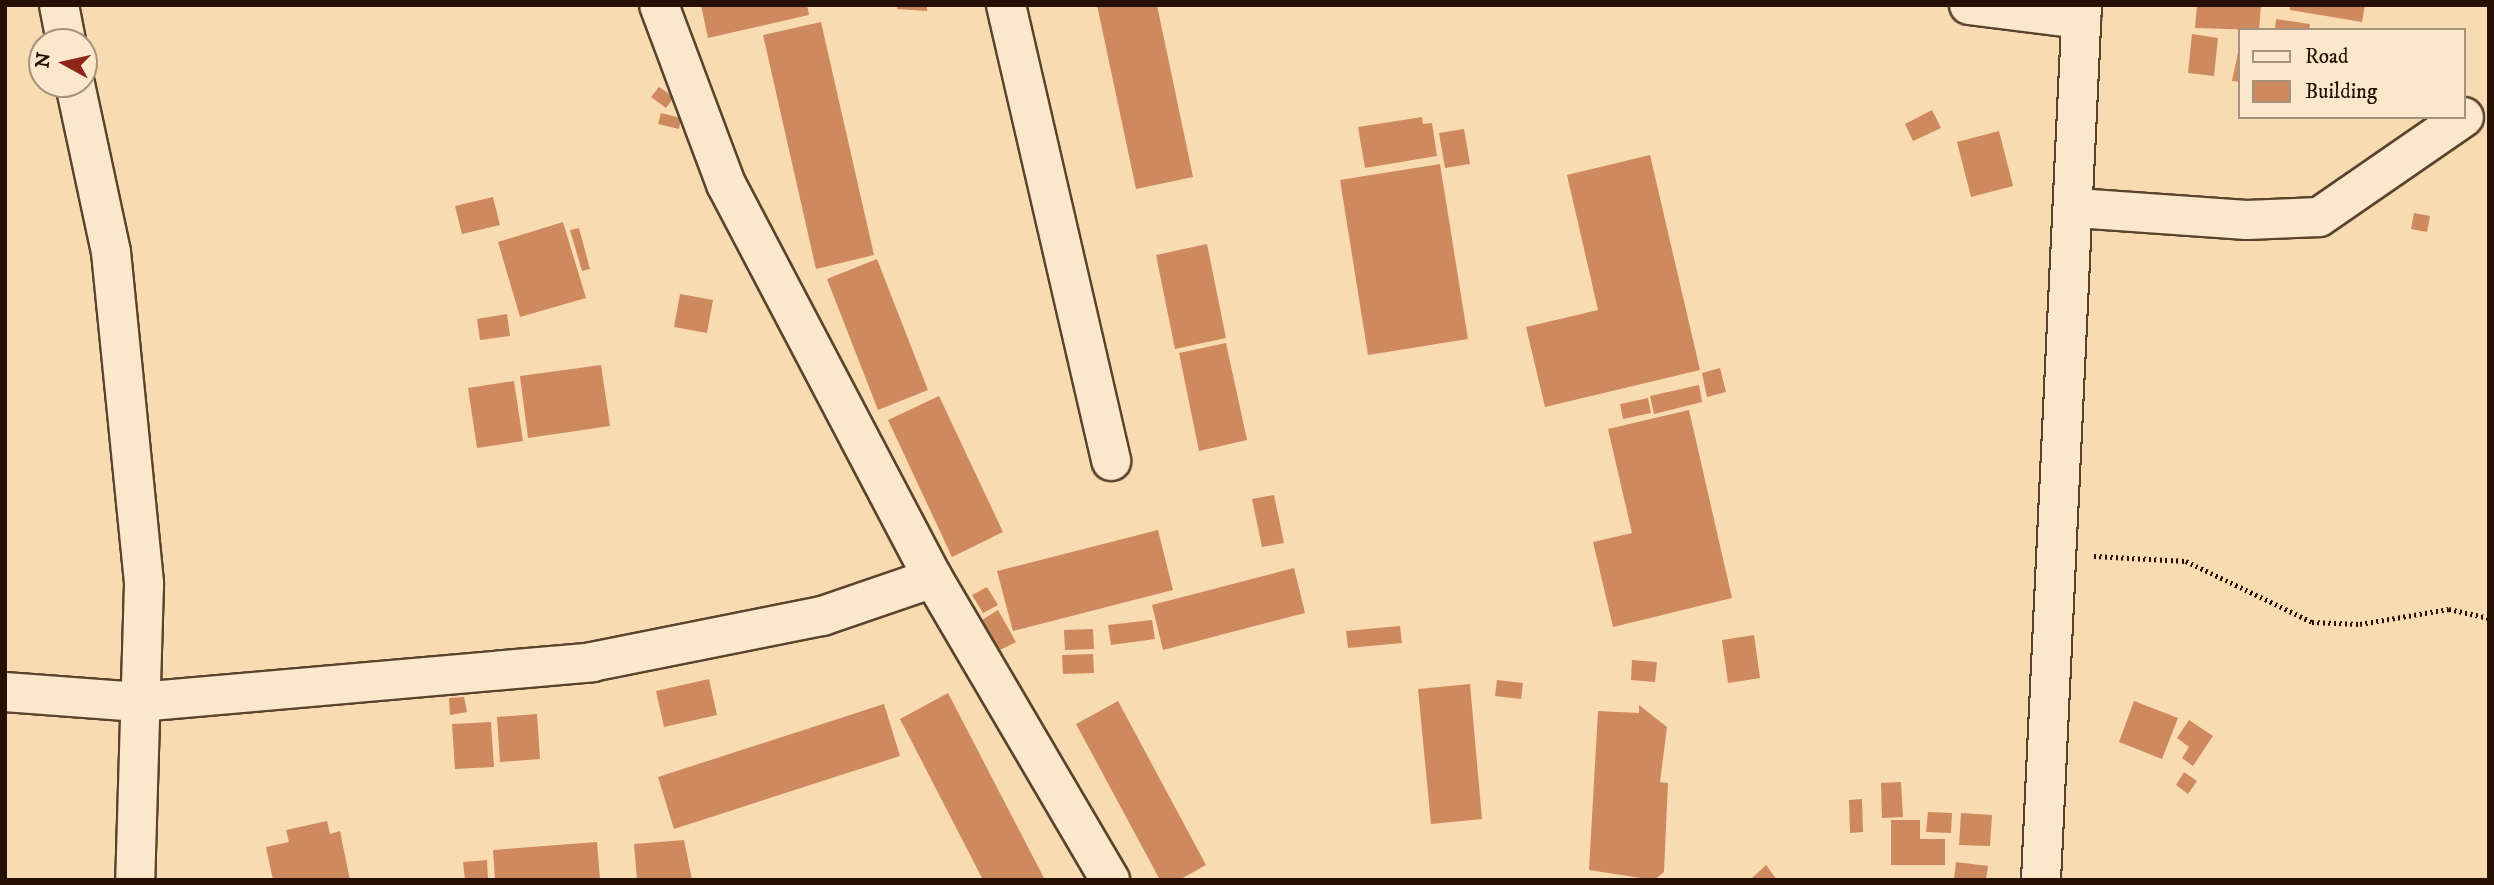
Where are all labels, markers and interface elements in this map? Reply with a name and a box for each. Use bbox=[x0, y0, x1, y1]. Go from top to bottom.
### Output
north arrow bbox=[28, 28, 98, 98]
legend bbox=[2238, 28, 2466, 119]
text: Road bbox=[2305, 44, 2349, 70]
text: N bbox=[31, 51, 56, 70]
text: Building bbox=[2305, 79, 2377, 105]

